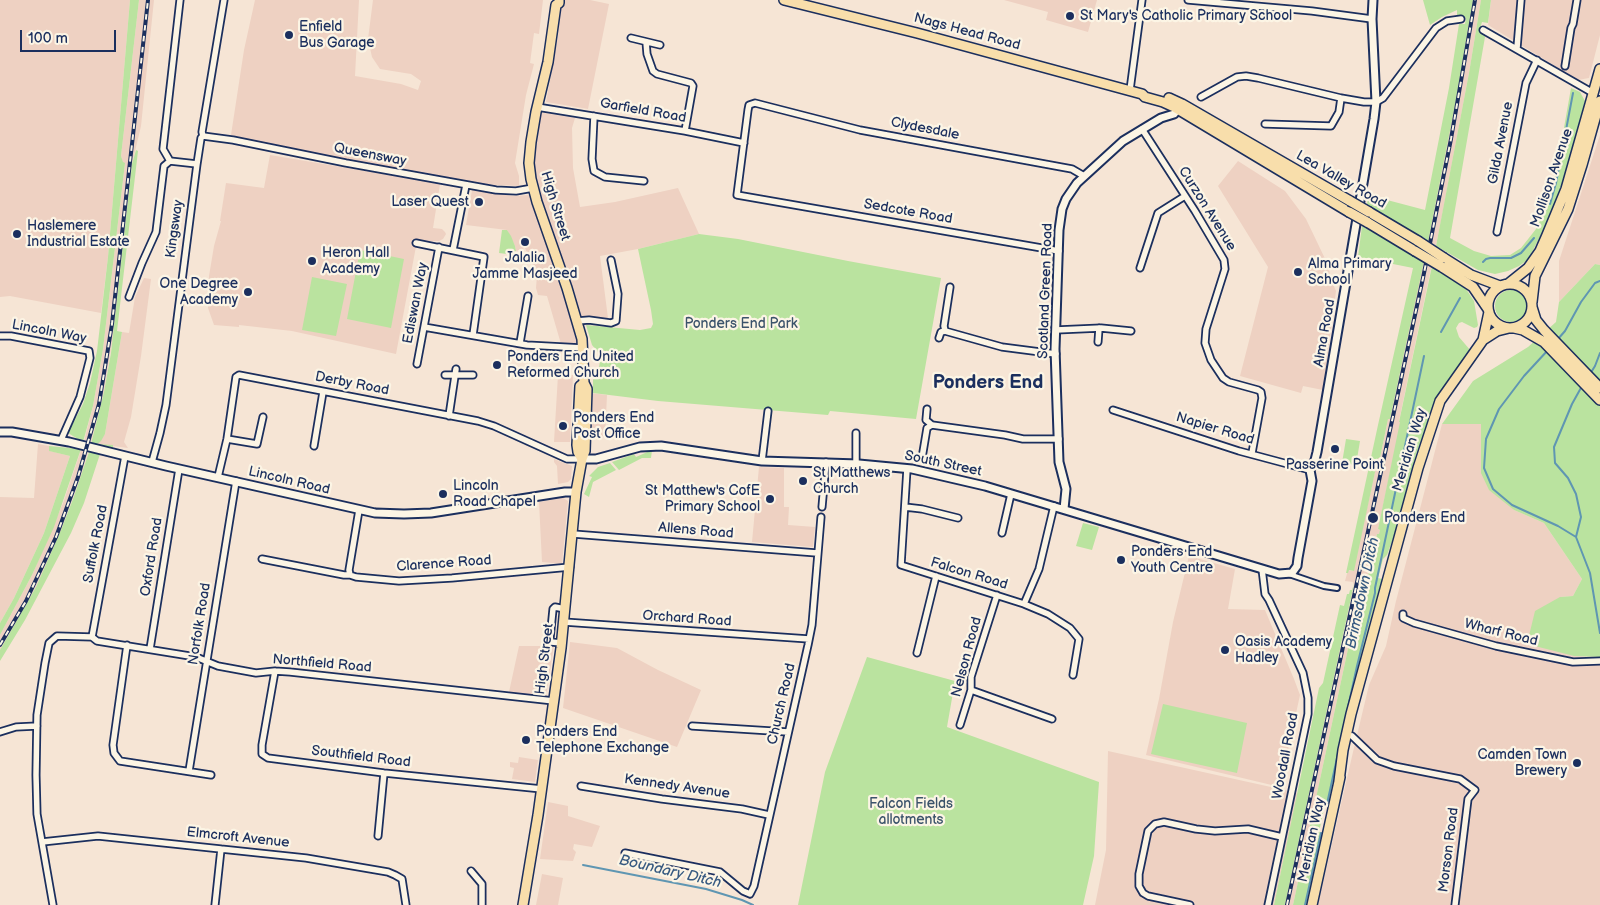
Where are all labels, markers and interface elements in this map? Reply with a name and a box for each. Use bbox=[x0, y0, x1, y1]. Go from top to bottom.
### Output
place label: St Mary's Catholic Primary School bbox=[1080, 8, 1292, 24]
street label: Nags Head Road bbox=[912, 10, 1022, 54]
marker: St Mary's Catholic Primary School bbox=[1064, 10, 1076, 22]
place label: Enfield Bus Garage bbox=[299, 19, 375, 52]
scale bar bbox=[22, 20, 119, 52]
text: 100 m bbox=[28, 29, 68, 48]
marker: Enfield Bus Garage bbox=[283, 29, 295, 41]
street label: Garfield Road bbox=[599, 95, 687, 127]
street label: Gilda Avenue bbox=[1485, 100, 1517, 186]
street label: Clydesdale bbox=[889, 114, 961, 144]
street label: Mollison Avenue bbox=[1527, 127, 1577, 229]
street label: Queensway bbox=[332, 140, 408, 170]
street label: Lea Valley Road bbox=[1293, 147, 1389, 213]
street label: Curzon Avenue bbox=[1174, 164, 1240, 254]
street label: High Street bbox=[537, 169, 573, 243]
place label: Laser Quest bbox=[391, 194, 469, 210]
marker: Laser Quest bbox=[473, 196, 485, 208]
street label: Sedcote Road bbox=[862, 196, 954, 228]
street label: Kingsway bbox=[163, 199, 187, 259]
place label: Haslemere Industrial Estate bbox=[27, 218, 130, 250]
street label: Scotland Green Road bbox=[1035, 223, 1057, 359]
marker: Haslemere Industrial Estate bbox=[11, 228, 23, 240]
marker: Jalalia Jamme Masjeed bbox=[519, 236, 531, 248]
place label: Heron Hall Academy bbox=[322, 245, 389, 278]
place label: Jalalia Jamme Masjeed bbox=[472, 250, 578, 282]
marker: Heron Hall Academy bbox=[306, 255, 318, 267]
place label: Alma Primary School bbox=[1308, 256, 1392, 288]
street label: Ediswan Way bbox=[400, 261, 432, 345]
marker: Alma Primary School bbox=[1292, 266, 1304, 278]
place label: One Degree Academy bbox=[160, 276, 238, 308]
marker: One Degree Academy bbox=[242, 286, 254, 298]
street label: Alma Road bbox=[1311, 298, 1339, 368]
park label: Ponders End Park bbox=[684, 316, 798, 332]
street label: Lincoln Way bbox=[10, 317, 88, 347]
place label: Ponders End United Reformed Church bbox=[507, 349, 634, 382]
marker: Ponders End United Reformed Church bbox=[491, 359, 503, 371]
street label: Derby Road bbox=[314, 369, 390, 399]
district label: Ponders End bbox=[933, 372, 1043, 394]
street label: Meridian Way bbox=[1389, 407, 1431, 493]
street label: Napier Road bbox=[1174, 409, 1256, 449]
place label: Ponders End Post Office bbox=[573, 410, 654, 442]
marker: Ponders End Post Office bbox=[557, 420, 569, 432]
marker: Passerine Point bbox=[1329, 443, 1341, 455]
street label: South Street bbox=[903, 448, 983, 480]
place label: Passerine Point bbox=[1286, 457, 1384, 473]
street label: Lincoln Road bbox=[247, 463, 331, 499]
place label: St Matthews Church bbox=[813, 465, 891, 498]
marker: St Matthews Church bbox=[797, 475, 809, 487]
place label: Lincoln Road Chapel bbox=[453, 478, 536, 511]
place label: St Matthew's CofE Primary School bbox=[645, 483, 760, 516]
marker: Lincoln Road Chapel bbox=[437, 488, 449, 500]
marker: St Matthew's CofE Primary School bbox=[764, 493, 776, 505]
street label: Suffolk Road bbox=[80, 504, 112, 584]
place label: Ponders End bbox=[1384, 510, 1465, 526]
marker: Ponders End bbox=[1366, 511, 1380, 525]
street label: Oxford Road bbox=[137, 516, 167, 598]
street label: Allens Road bbox=[658, 519, 734, 543]
water label: Brimsdown Ditch bbox=[1342, 536, 1384, 650]
place label: Ponders End Youth Centre bbox=[1131, 544, 1213, 576]
street label: Clarence Road bbox=[396, 552, 492, 576]
street label: Falcon Road bbox=[928, 554, 1010, 594]
marker: Ponders End Youth Centre bbox=[1115, 554, 1127, 566]
street label: Norfolk Road bbox=[185, 582, 215, 666]
street label: Orchard Road bbox=[642, 608, 732, 630]
street label: Nelson Road bbox=[948, 615, 986, 699]
street label: Wharf Road bbox=[1463, 616, 1539, 650]
street label: High Street bbox=[532, 622, 558, 696]
place label: Oasis Academy Hadley bbox=[1235, 634, 1332, 666]
marker: Oasis Academy Hadley bbox=[1219, 644, 1231, 656]
street label: Northfield Road bbox=[272, 651, 372, 677]
street label: Church Road bbox=[764, 662, 800, 746]
street label: Woodall Road bbox=[1269, 711, 1303, 801]
place label: Ponders End Telephone Exchange bbox=[536, 724, 669, 756]
marker: Ponders End Telephone Exchange bbox=[520, 734, 532, 746]
street label: Southfield Road bbox=[310, 743, 412, 771]
place label: Camden Town Brewery bbox=[1477, 747, 1567, 780]
marker: Camden Town Brewery bbox=[1571, 757, 1583, 769]
street label: Kennedy Avenue bbox=[623, 771, 731, 803]
park label: Falcon Fields allotments bbox=[869, 796, 953, 829]
street label: Meridian Way bbox=[1295, 796, 1329, 884]
street label: Morson Road bbox=[1435, 807, 1463, 893]
street label: Elmcroft Avenue bbox=[186, 824, 290, 852]
water label: Boundary Ditch bbox=[617, 852, 723, 892]

